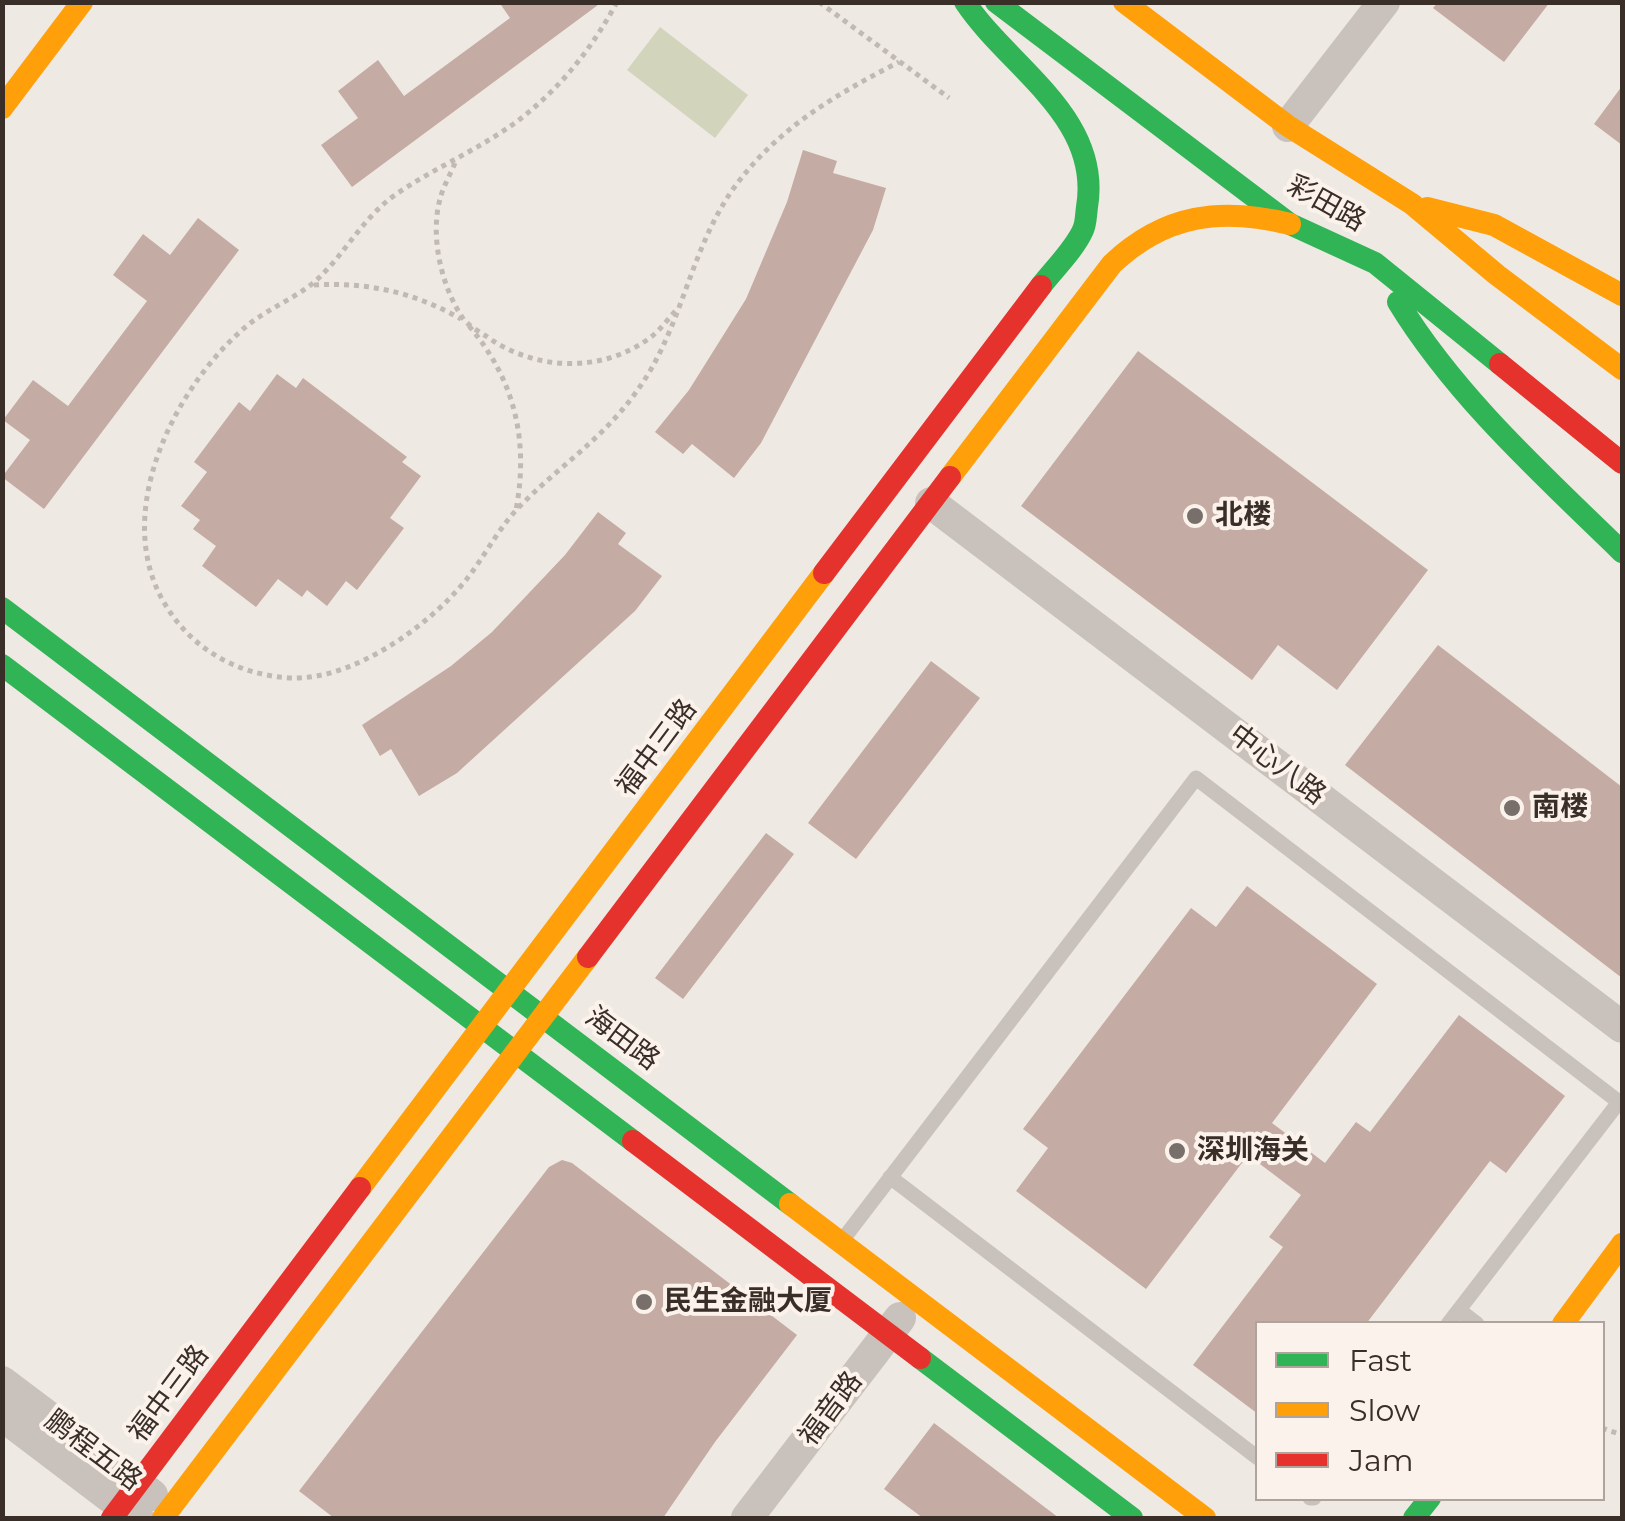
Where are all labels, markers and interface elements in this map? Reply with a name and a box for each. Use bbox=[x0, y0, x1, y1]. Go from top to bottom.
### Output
street label: 彩田路 bbox=[1281, 169, 1371, 239]
place label: 北楼 bbox=[1215, 499, 1271, 533]
marker: 北楼 bbox=[1184, 505, 1206, 527]
street label: 福中三路 bbox=[610, 693, 704, 803]
street label: 中心八路 bbox=[1222, 718, 1332, 812]
place label: 南楼 bbox=[1532, 791, 1588, 825]
marker: 南楼 bbox=[1501, 797, 1523, 819]
street label: 海田路 bbox=[578, 1000, 666, 1078]
place label: 深圳海关 bbox=[1197, 1134, 1309, 1168]
marker: 深圳海关 bbox=[1166, 1140, 1188, 1162]
place label: 民生金融大厦 bbox=[664, 1285, 832, 1319]
marker: 民生金融大厦 bbox=[633, 1291, 655, 1313]
legend bbox=[1255, 1321, 1605, 1501]
street label: 福中三路 bbox=[122, 1339, 216, 1449]
text: Fast bbox=[1349, 1342, 1412, 1379]
street label: 福音路 bbox=[792, 1365, 870, 1453]
text: Slow bbox=[1349, 1392, 1420, 1429]
street label: 鹏程五路 bbox=[38, 1404, 148, 1498]
text: Jam bbox=[1349, 1442, 1414, 1479]

